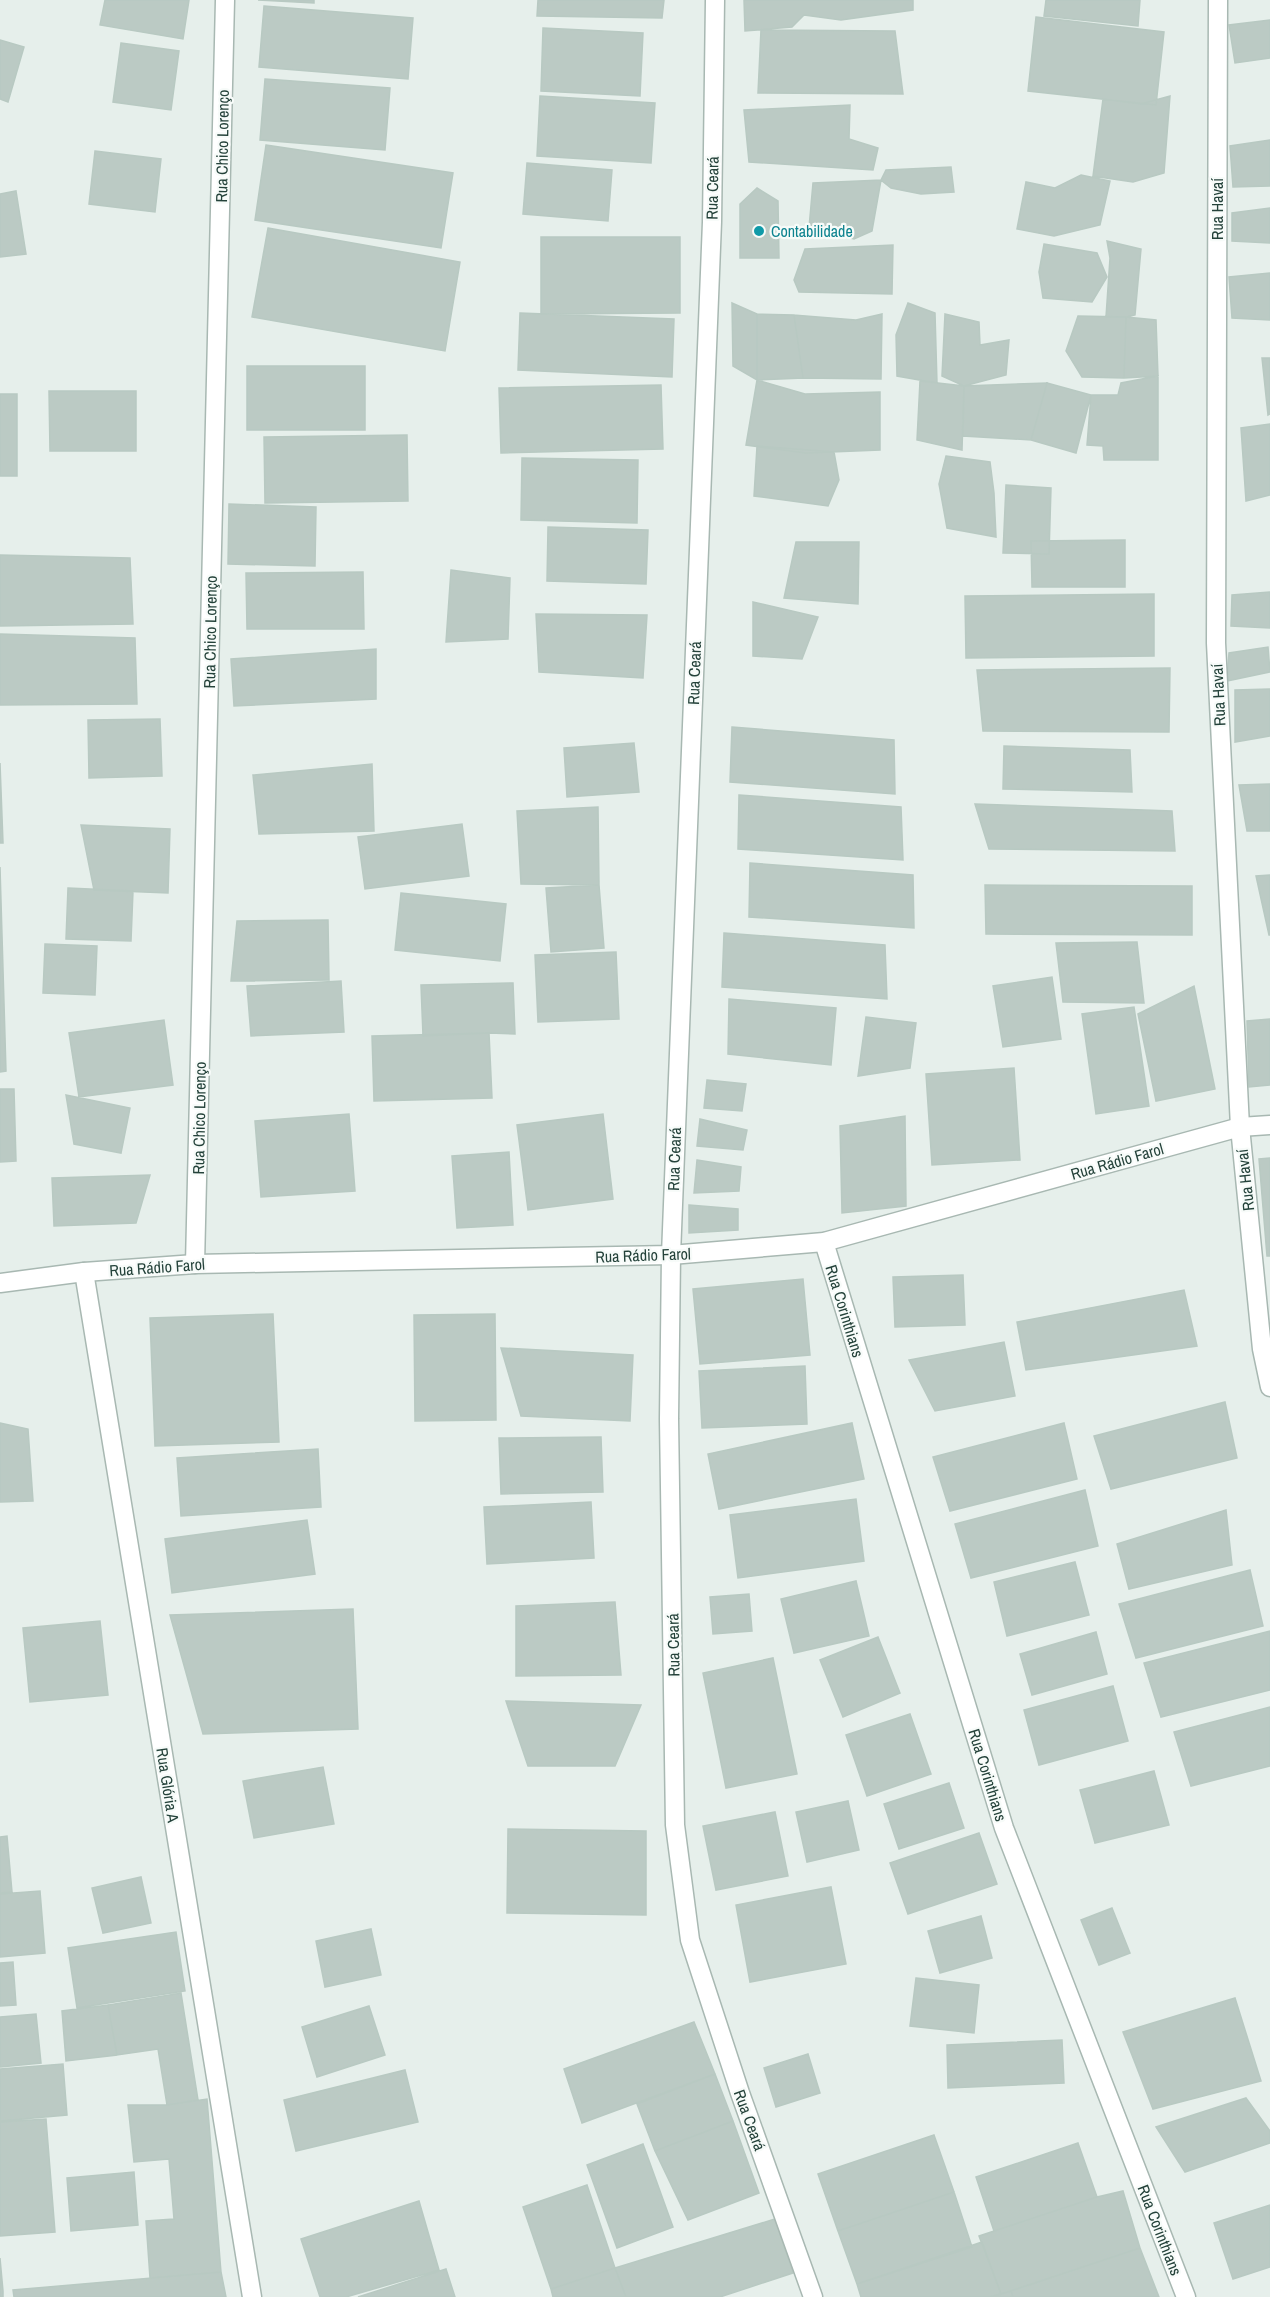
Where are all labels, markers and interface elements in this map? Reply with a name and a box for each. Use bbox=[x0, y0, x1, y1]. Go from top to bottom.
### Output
street label: Rua Chico Lorenço bbox=[210, 89, 234, 203]
street label: Rua Ceará bbox=[700, 155, 724, 220]
street label: Rua Havaí bbox=[1206, 178, 1228, 240]
place label: Contabilidade bbox=[771, 220, 853, 242]
marker: Contabilidade bbox=[752, 224, 766, 238]
street label: Rua Chico Lorenço bbox=[198, 575, 222, 689]
street label: Rua Ceará bbox=[682, 640, 706, 705]
street label: Rua Havaí bbox=[1205, 663, 1231, 727]
street label: Rua Chico Lorenço bbox=[187, 1061, 211, 1175]
street label: Rua Ceará bbox=[662, 1126, 686, 1191]
street label: Rua Rádio Farol bbox=[1068, 1137, 1166, 1185]
street label: Rua Havaí bbox=[1231, 1148, 1259, 1212]
street label: Rua Rádio Farol bbox=[595, 1242, 691, 1268]
street label: Rua Rádio Farol bbox=[109, 1253, 206, 1281]
street label: Rua Corinthians bbox=[821, 1262, 869, 1360]
street label: Rua Ceará bbox=[661, 1612, 685, 1677]
street label: Rua Corinthians bbox=[964, 1726, 1012, 1824]
street label: Rua Glória A bbox=[151, 1746, 185, 1824]
street label: Rua Ceará bbox=[729, 2086, 771, 2154]
street label: Rua Corinthians bbox=[1133, 2181, 1187, 2279]

